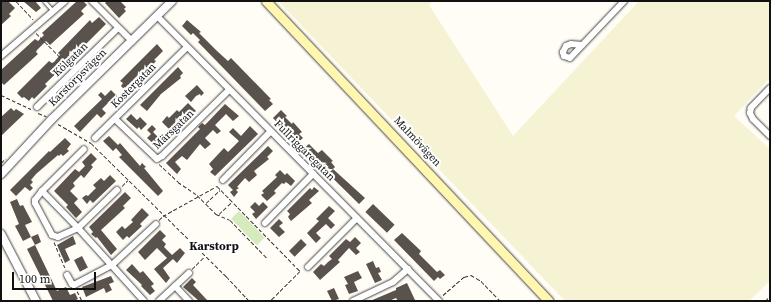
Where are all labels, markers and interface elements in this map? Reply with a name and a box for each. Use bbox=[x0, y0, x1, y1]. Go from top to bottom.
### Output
street label: Kölgatan bbox=[51, 40, 91, 80]
street label: Karstorpsvägen bbox=[46, 46, 110, 110]
street label: Kostergatan bbox=[109, 61, 159, 111]
street label: Märsgatan bbox=[151, 107, 197, 153]
street label: Malmövägen bbox=[391, 114, 443, 170]
street label: Fullriggaregatan bbox=[271, 118, 337, 184]
district label: Karstorp bbox=[189, 240, 239, 254]
scale bar bbox=[14, 264, 98, 290]
text: 100 m bbox=[19, 271, 51, 287]

